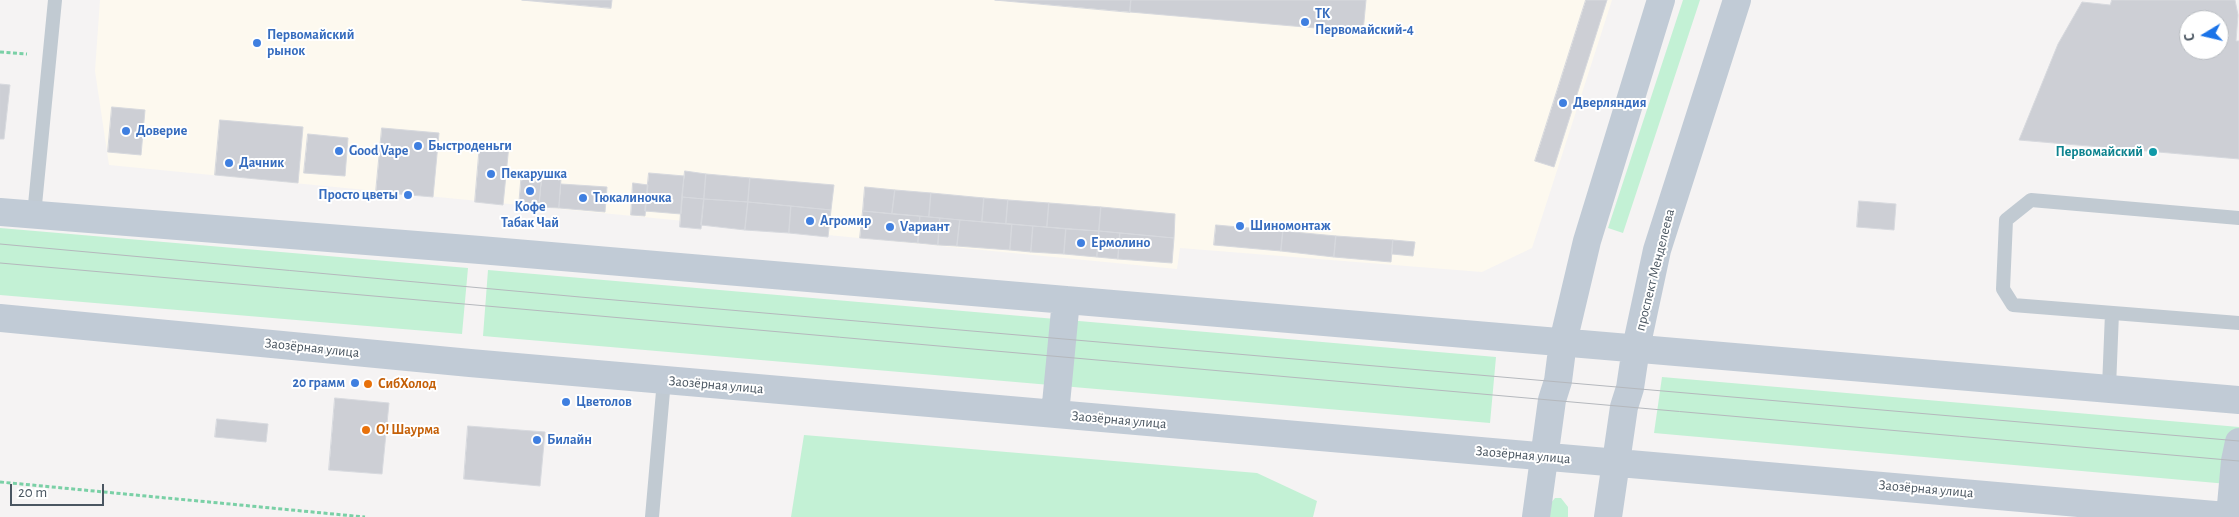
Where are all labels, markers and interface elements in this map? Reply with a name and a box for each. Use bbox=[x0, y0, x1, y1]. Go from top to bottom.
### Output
place label: ТК Первомайский-4 bbox=[1315, 6, 1414, 38]
north arrow bbox=[2179, 10, 2229, 60]
marker: ТК Первомайский-4 bbox=[1299, 16, 1311, 28]
place label: Первомайский рынок bbox=[267, 27, 354, 59]
text: С bbox=[2183, 32, 2198, 42]
marker: Первомайский рынок bbox=[251, 37, 263, 49]
place label: Дверляндия bbox=[1573, 95, 1647, 111]
marker: Дверляндия bbox=[1557, 97, 1569, 109]
place label: Доверие bbox=[136, 123, 187, 139]
marker: Доверие bbox=[120, 125, 132, 137]
place label: Быстроденьги bbox=[428, 138, 512, 154]
marker: Быстроденьги bbox=[412, 140, 424, 152]
place label: Good Vape bbox=[349, 143, 408, 159]
place label: Первомайский bbox=[2056, 144, 2143, 160]
marker: Good Vape bbox=[333, 145, 345, 157]
marker: Первомайский bbox=[2147, 146, 2159, 158]
place label: Дачник bbox=[239, 155, 284, 171]
marker: Дачник bbox=[223, 157, 235, 169]
place label: Пекарушка bbox=[501, 166, 567, 182]
marker: Пекарушка bbox=[485, 168, 497, 180]
marker: Кофе Табак Чай bbox=[524, 185, 536, 197]
place label: Просто цветы bbox=[318, 187, 398, 203]
marker: Просто цветы bbox=[402, 189, 414, 201]
place label: Тюкалиночка bbox=[593, 190, 672, 206]
marker: Тюкалиночка bbox=[577, 192, 589, 204]
place label: Кофе Табак Чай bbox=[501, 199, 559, 232]
street label: проспект Менделеева bbox=[1632, 207, 1678, 333]
place label: Агромир bbox=[820, 213, 871, 229]
marker: Агромир bbox=[804, 215, 816, 227]
place label: Шиномонтаж bbox=[1250, 218, 1331, 234]
place label: Vариант bbox=[900, 219, 949, 235]
marker: Шиномонтаж bbox=[1234, 220, 1246, 232]
marker: Vариант bbox=[884, 221, 896, 233]
place label: Ермолино bbox=[1091, 235, 1150, 251]
marker: Ермолино bbox=[1075, 237, 1087, 249]
street label: Заозёрная улица bbox=[264, 335, 360, 361]
street label: Заозёрная улица bbox=[668, 372, 764, 398]
place label: 20 грамм bbox=[292, 375, 345, 391]
place label: СибХолод bbox=[378, 376, 436, 392]
marker: 20 грамм bbox=[349, 377, 361, 389]
marker: СибХолод bbox=[362, 378, 374, 390]
place label: Цветолов bbox=[576, 394, 632, 410]
marker: Цветолов bbox=[560, 396, 572, 408]
street label: Заозёрная улица bbox=[1071, 407, 1167, 433]
place label: О! Шаурма bbox=[376, 422, 440, 438]
marker: О! Шаурма bbox=[360, 424, 372, 436]
place label: Билайн bbox=[547, 432, 592, 448]
marker: Билайн bbox=[531, 434, 543, 446]
street label: Заозёрная улица bbox=[1475, 442, 1571, 468]
scale bar bbox=[12, 474, 106, 506]
street label: Заозёрная улица bbox=[1878, 476, 1974, 502]
text: 20 m bbox=[18, 485, 47, 500]

